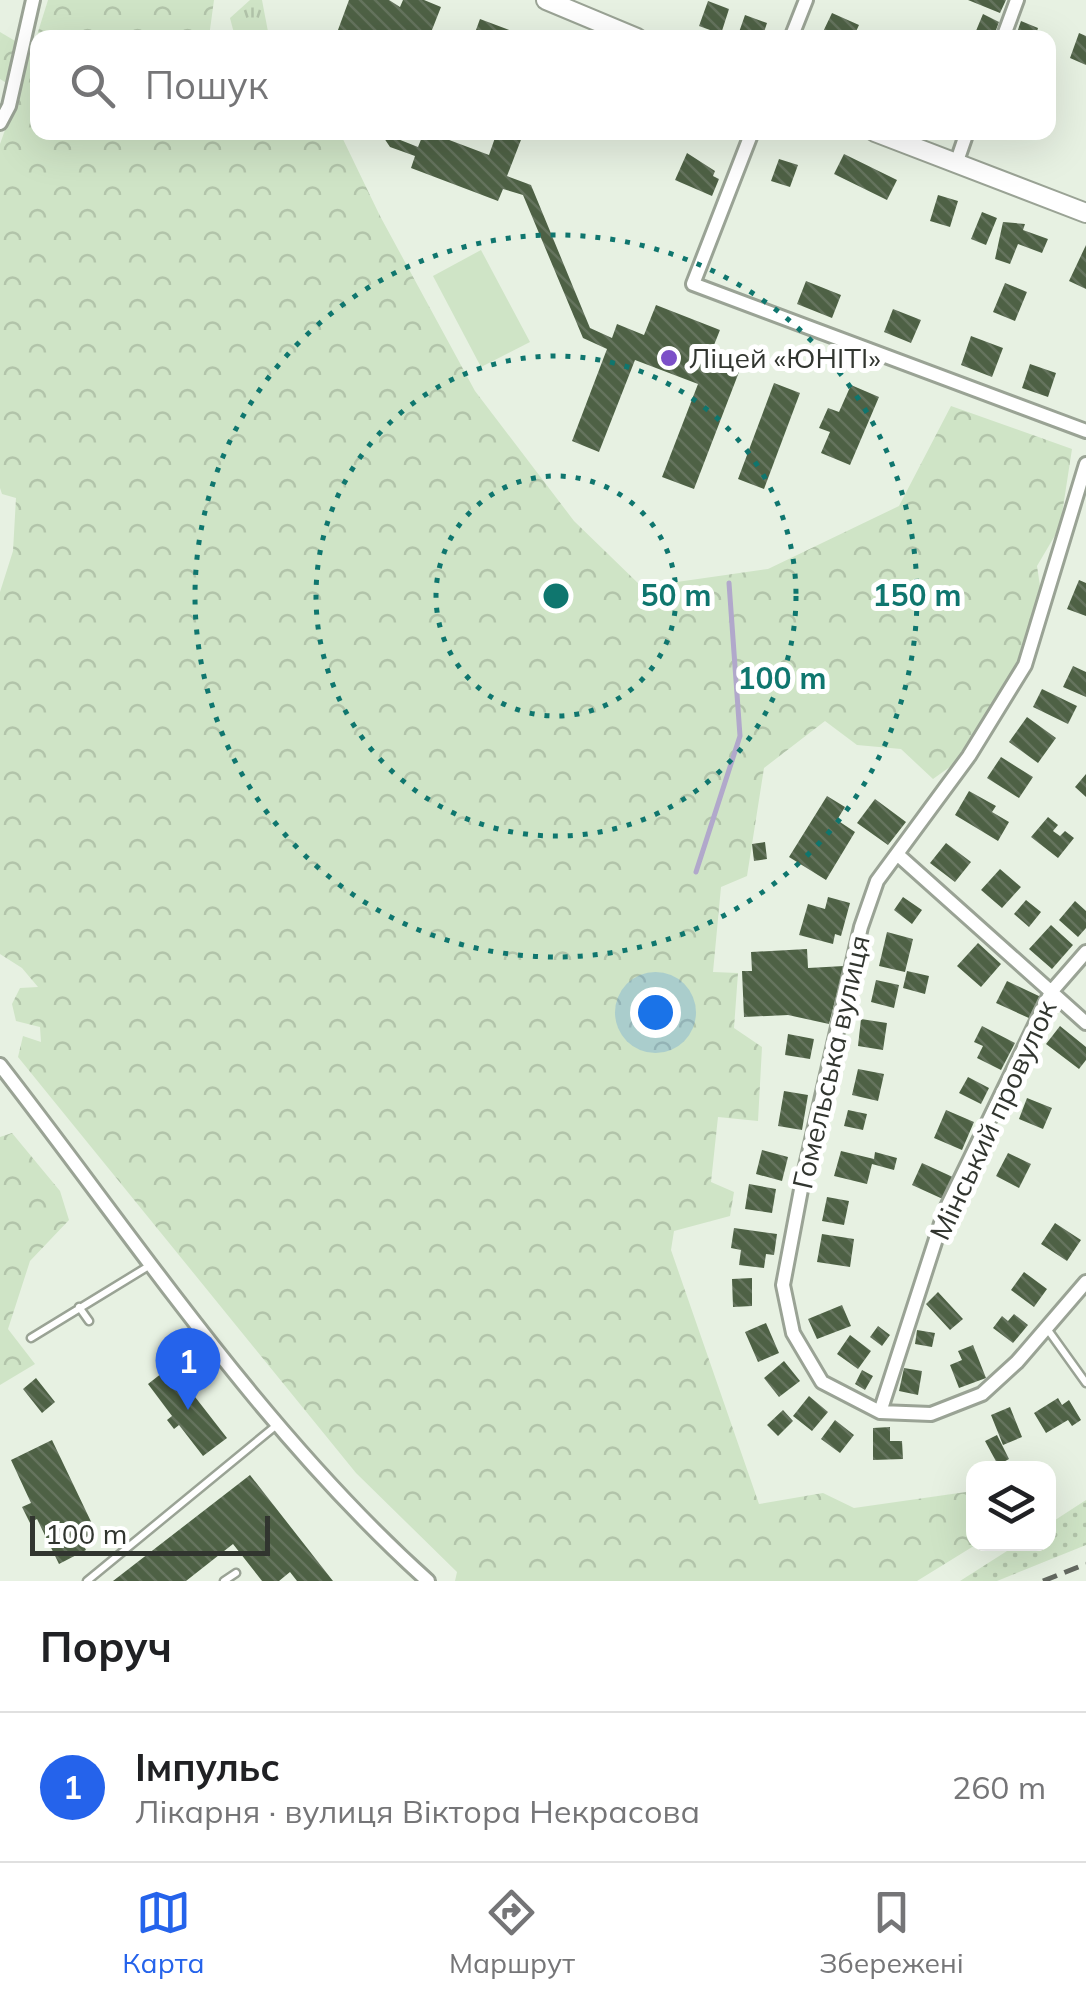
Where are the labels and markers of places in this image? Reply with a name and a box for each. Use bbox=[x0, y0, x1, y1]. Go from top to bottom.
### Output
place label: Ліцей «ЮНІТІ» bbox=[689, 340, 881, 375]
marker: Ліцей «ЮНІТІ» bbox=[658, 347, 680, 369]
centre of rings bbox=[538, 578, 574, 614]
pin: 1 bbox=[156, 1328, 220, 1410]

